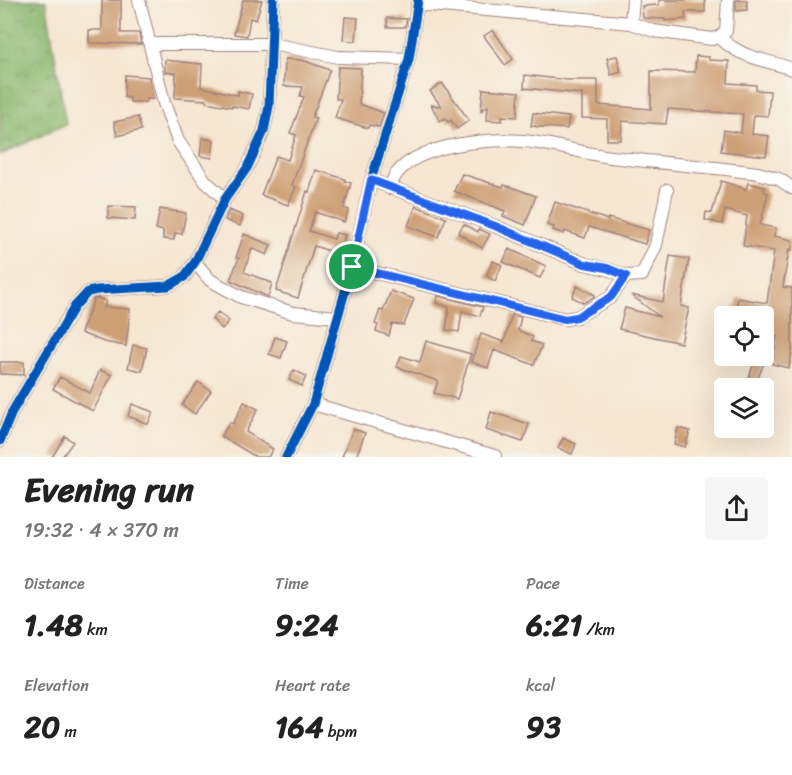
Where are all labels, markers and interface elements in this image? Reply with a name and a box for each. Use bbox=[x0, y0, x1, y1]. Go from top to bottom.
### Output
pin bbox=[326, 241, 377, 292]
icon: arrive bbox=[335, 250, 368, 283]
map controls bbox=[714, 306, 774, 438]
button: locate bbox=[714, 306, 774, 366]
button: layers bbox=[714, 378, 774, 438]
text: Evening run bbox=[24, 461, 194, 519]
button: share bbox=[705, 477, 768, 540]
text: 19:32 · 4 × 370 m bbox=[24, 513, 179, 548]
text: Distance bbox=[24, 569, 85, 598]
text: Time bbox=[275, 569, 309, 598]
text: Pace bbox=[526, 569, 560, 598]
text: 1.48 bbox=[24, 598, 83, 652]
text: 9:24 bbox=[275, 598, 339, 652]
text: 6:21 bbox=[526, 598, 582, 652]
text: km bbox=[83, 615, 108, 644]
text: /km bbox=[582, 615, 615, 644]
text: Elevation bbox=[24, 671, 89, 700]
text: Heart rate bbox=[275, 671, 350, 700]
text: kcal bbox=[526, 671, 555, 700]
text: 20 bbox=[24, 700, 60, 754]
text: 164 bbox=[275, 700, 324, 754]
text: 93 bbox=[526, 700, 561, 754]
text: m bbox=[60, 717, 77, 746]
text: bpm bbox=[324, 717, 357, 746]

